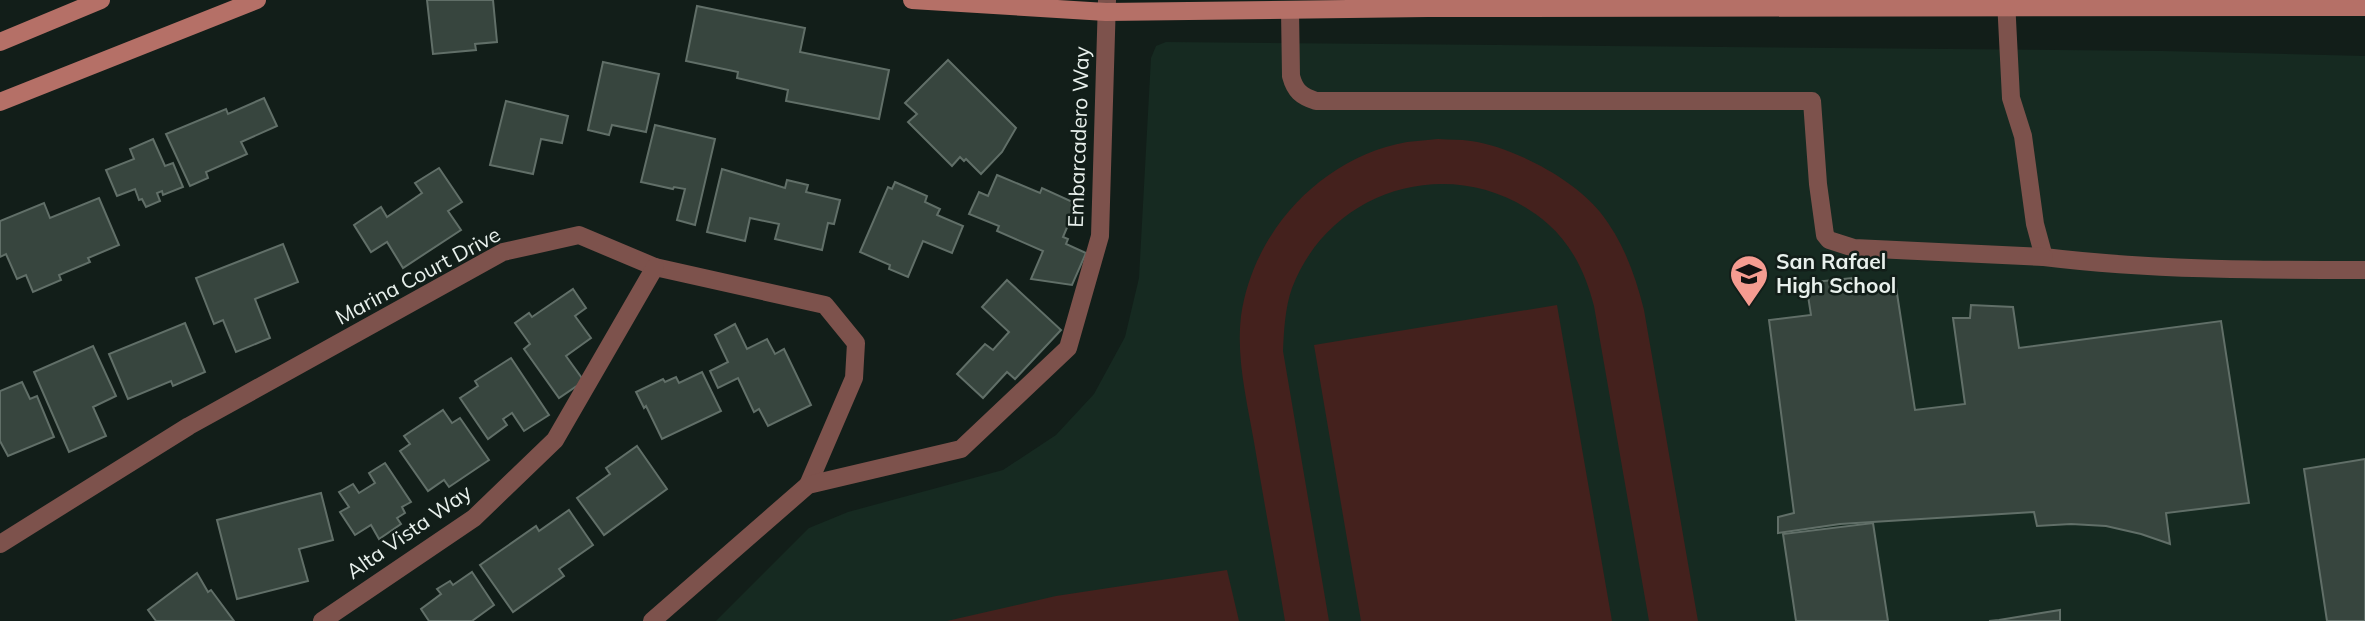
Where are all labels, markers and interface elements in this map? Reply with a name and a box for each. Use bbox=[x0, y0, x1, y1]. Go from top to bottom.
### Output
street label: Embarcadero Way bbox=[1062, 46, 1094, 228]
street label: Marina Court Drive bbox=[331, 221, 504, 330]
place label: San Rafael High School bbox=[1776, 248, 1896, 298]
school or university icon: San Rafael High School bbox=[1728, 253, 1770, 308]
street label: Alta Vista Way bbox=[341, 478, 476, 584]

